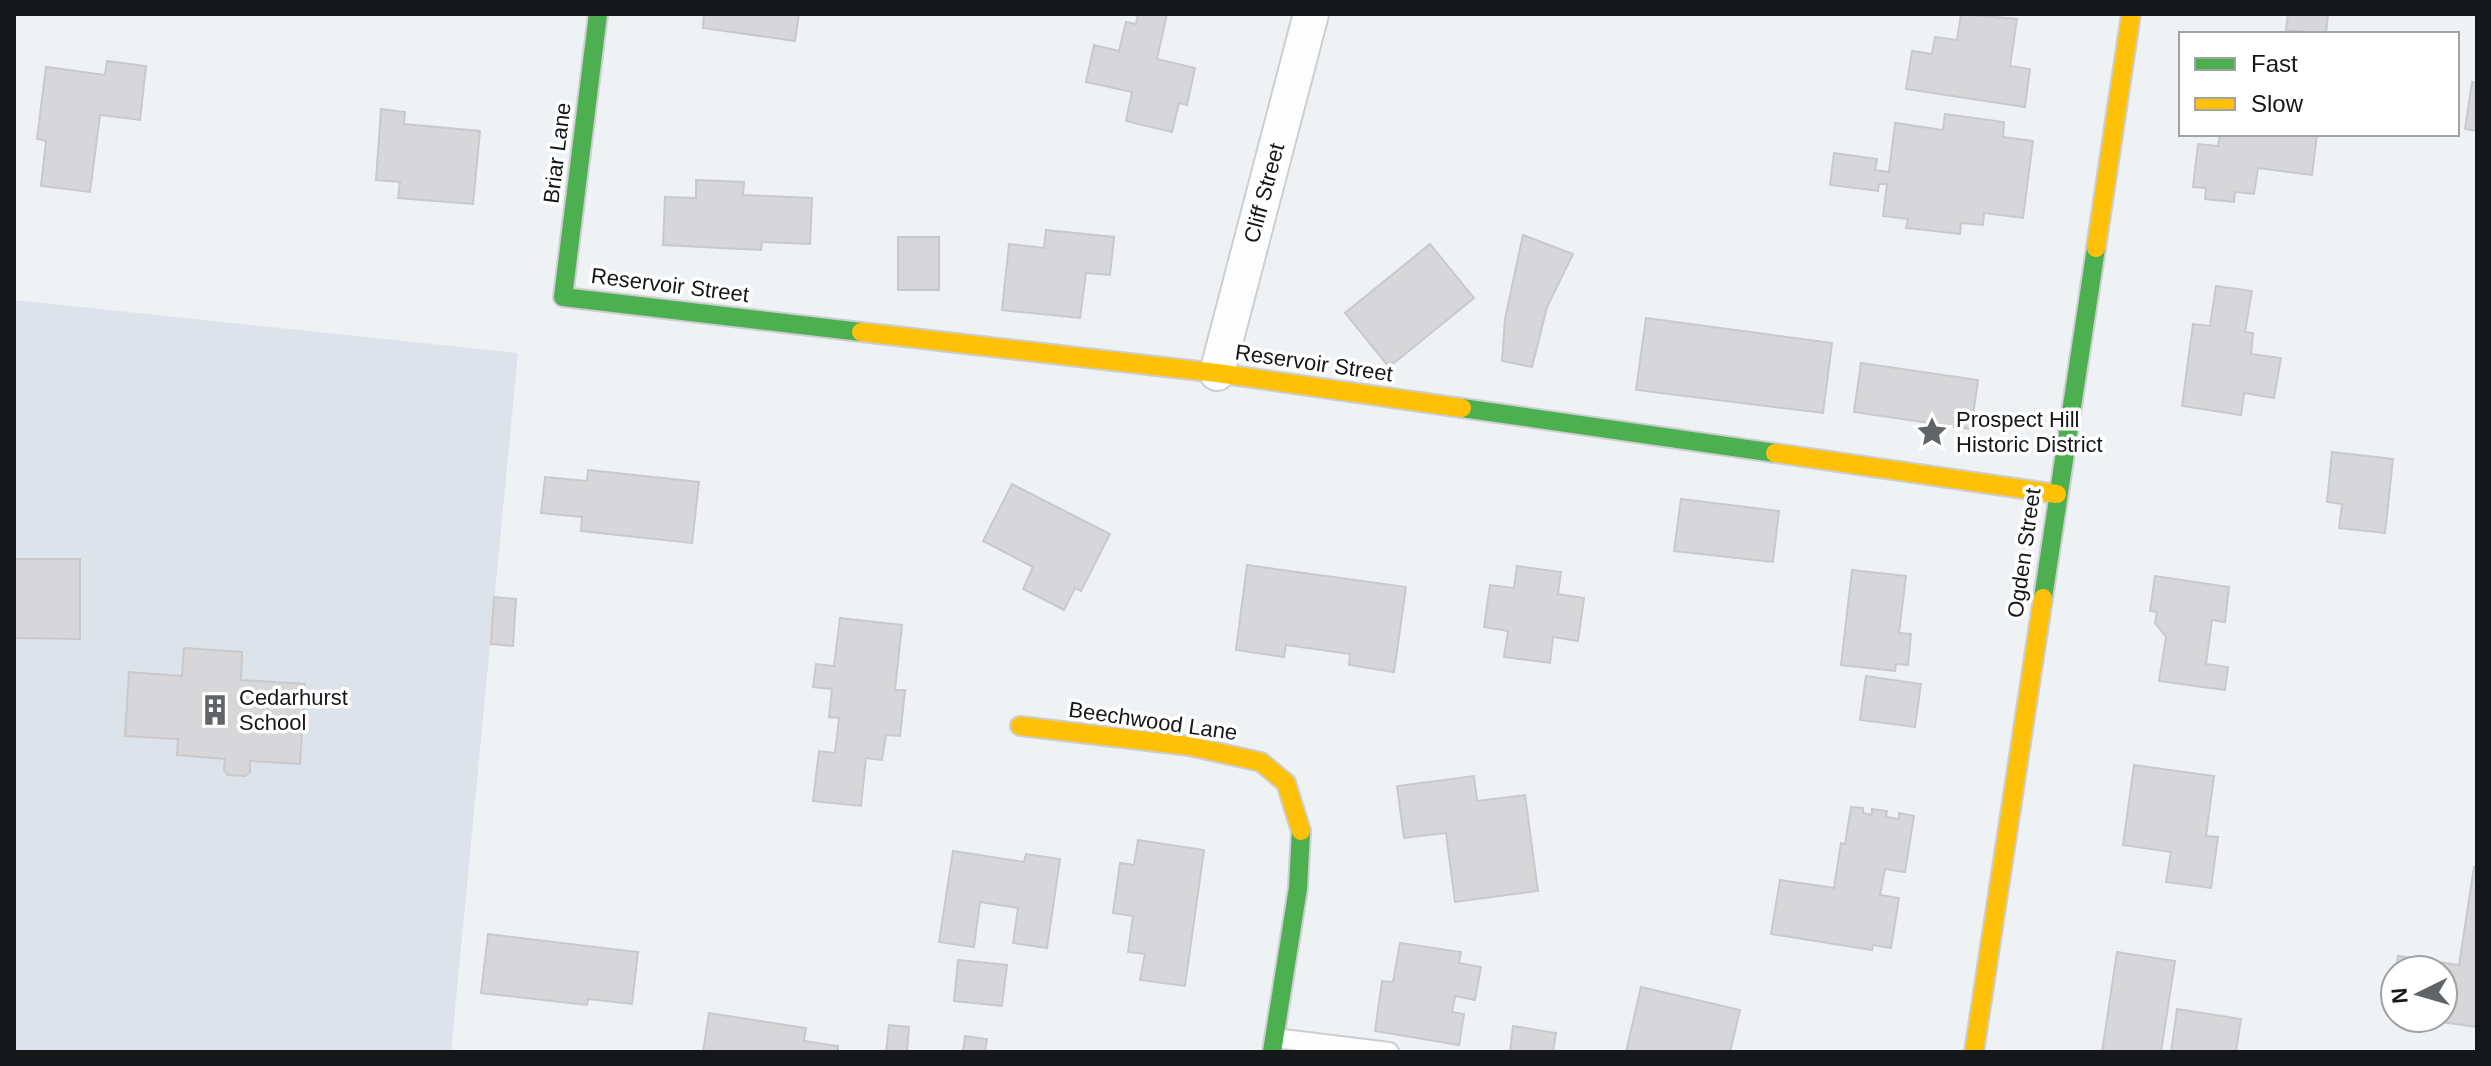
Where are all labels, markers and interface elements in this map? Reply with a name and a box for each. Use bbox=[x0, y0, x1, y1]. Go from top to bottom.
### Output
legend bbox=[2179, 32, 2459, 136]
text: Fast bbox=[2251, 50, 2298, 77]
text: Slow bbox=[2251, 90, 2304, 117]
street label: Briar Lane bbox=[538, 101, 576, 205]
street label: Cliff Street bbox=[1239, 140, 1289, 246]
street label: Reservoir Street bbox=[590, 263, 750, 307]
street label: Reservoir Street bbox=[1234, 340, 1394, 386]
place label: Prospect Hill Historic District bbox=[1956, 407, 2103, 457]
place icon: Prospect Hill Historic District bbox=[1915, 415, 1949, 449]
street label: Ogden Street bbox=[2003, 486, 2045, 620]
place label: Cedarhurst School bbox=[239, 685, 348, 735]
building icon: Cedarhurst School bbox=[198, 693, 232, 727]
street label: Beechwood Lane bbox=[1067, 697, 1239, 745]
north arrow bbox=[2379, 954, 2459, 1034]
text: N bbox=[2386, 987, 2413, 1005]

